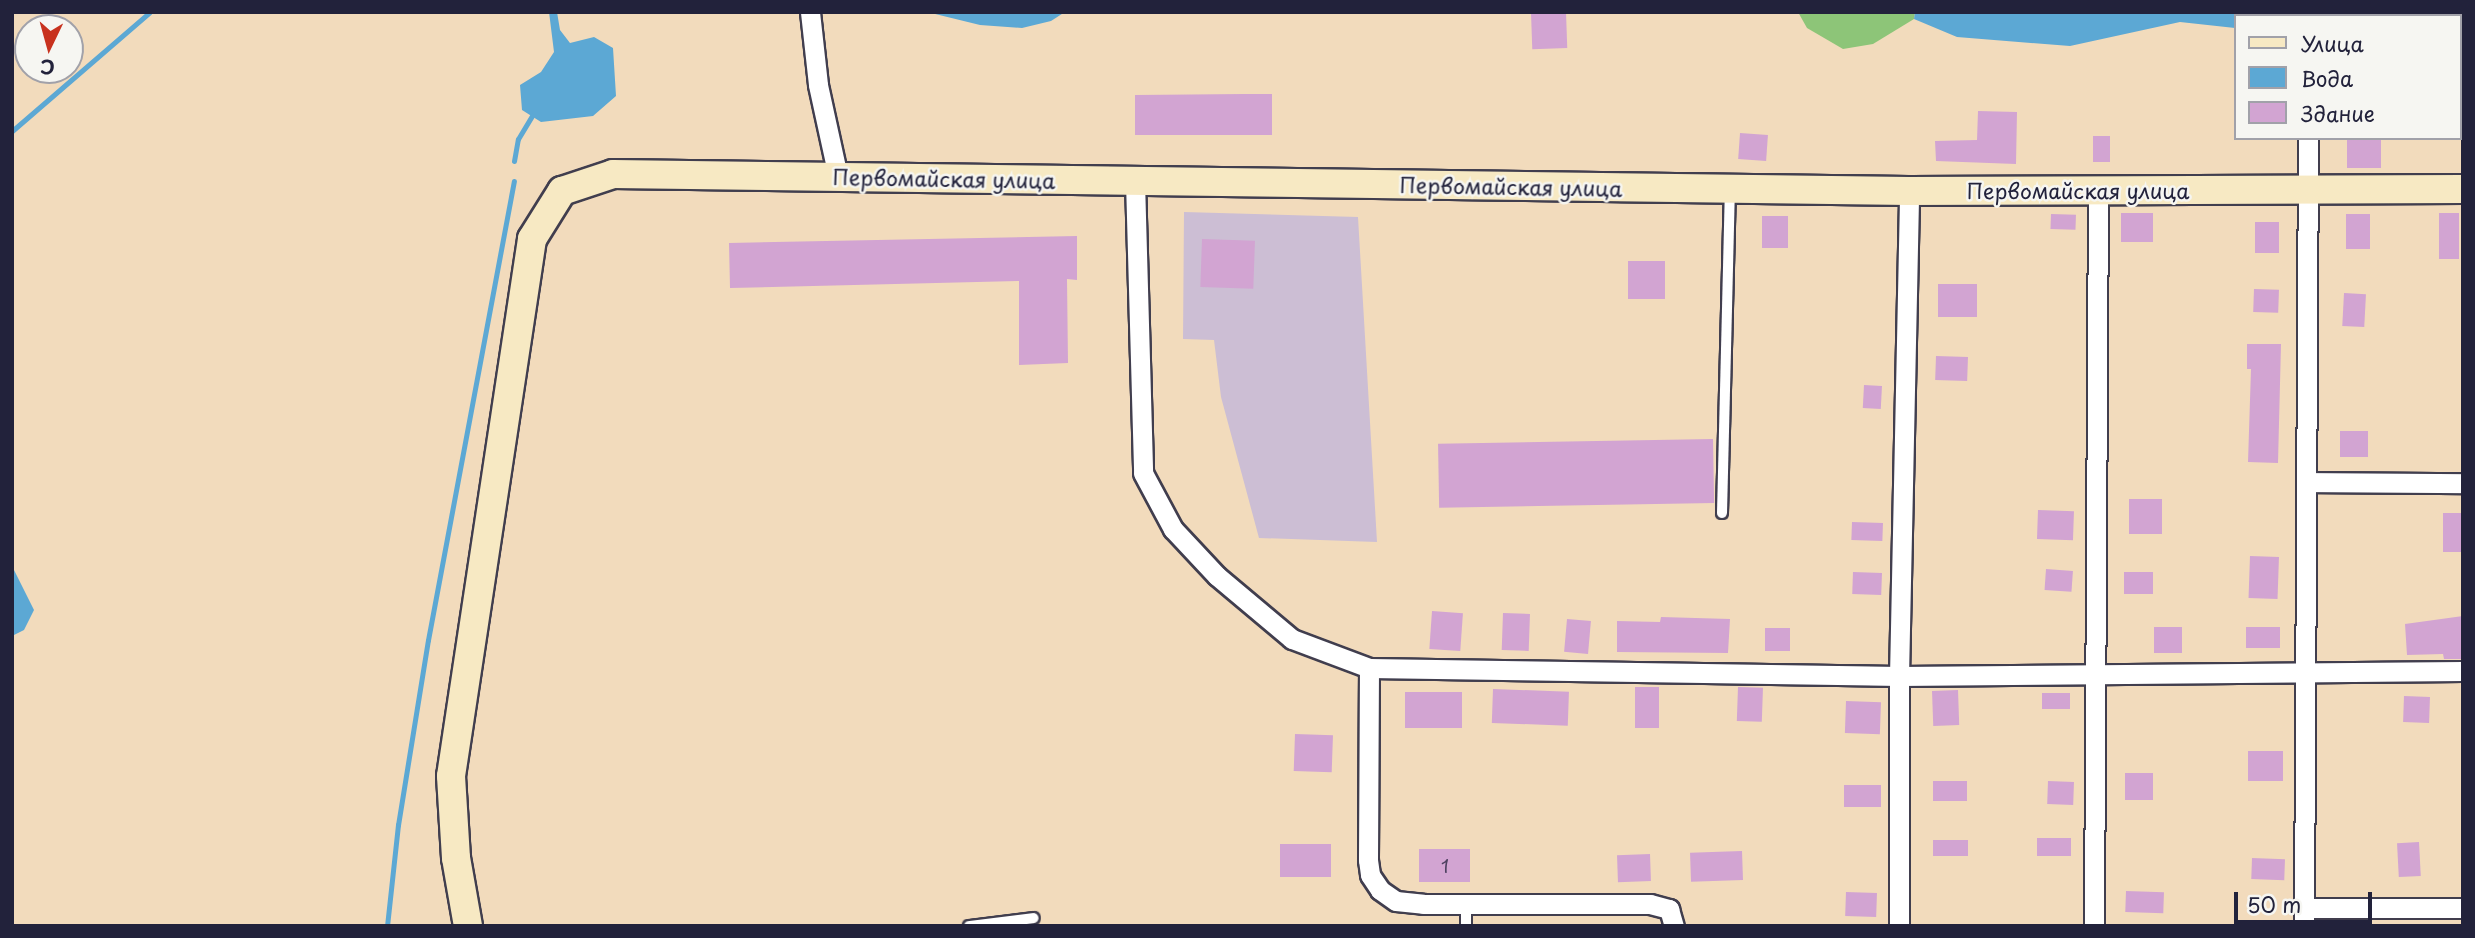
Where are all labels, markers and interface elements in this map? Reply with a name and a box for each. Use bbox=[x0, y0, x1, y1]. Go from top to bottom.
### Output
north arrow bbox=[14, 14, 84, 84]
legend bbox=[2234, 14, 2461, 140]
text: Улица bbox=[2301, 27, 2364, 59]
text: С bbox=[39, 53, 56, 82]
text: Вода bbox=[2301, 62, 2353, 94]
text: Здание bbox=[2301, 97, 2375, 129]
street label: Первомайская улица bbox=[832, 163, 1056, 193]
street label: Первомайская улица bbox=[1399, 171, 1623, 201]
street label: Первомайская улица bbox=[1966, 177, 2190, 203]
house number: 1 bbox=[1441, 855, 1449, 877]
scale bar bbox=[2237, 878, 2375, 922]
text: 50 m bbox=[2247, 888, 2301, 920]

